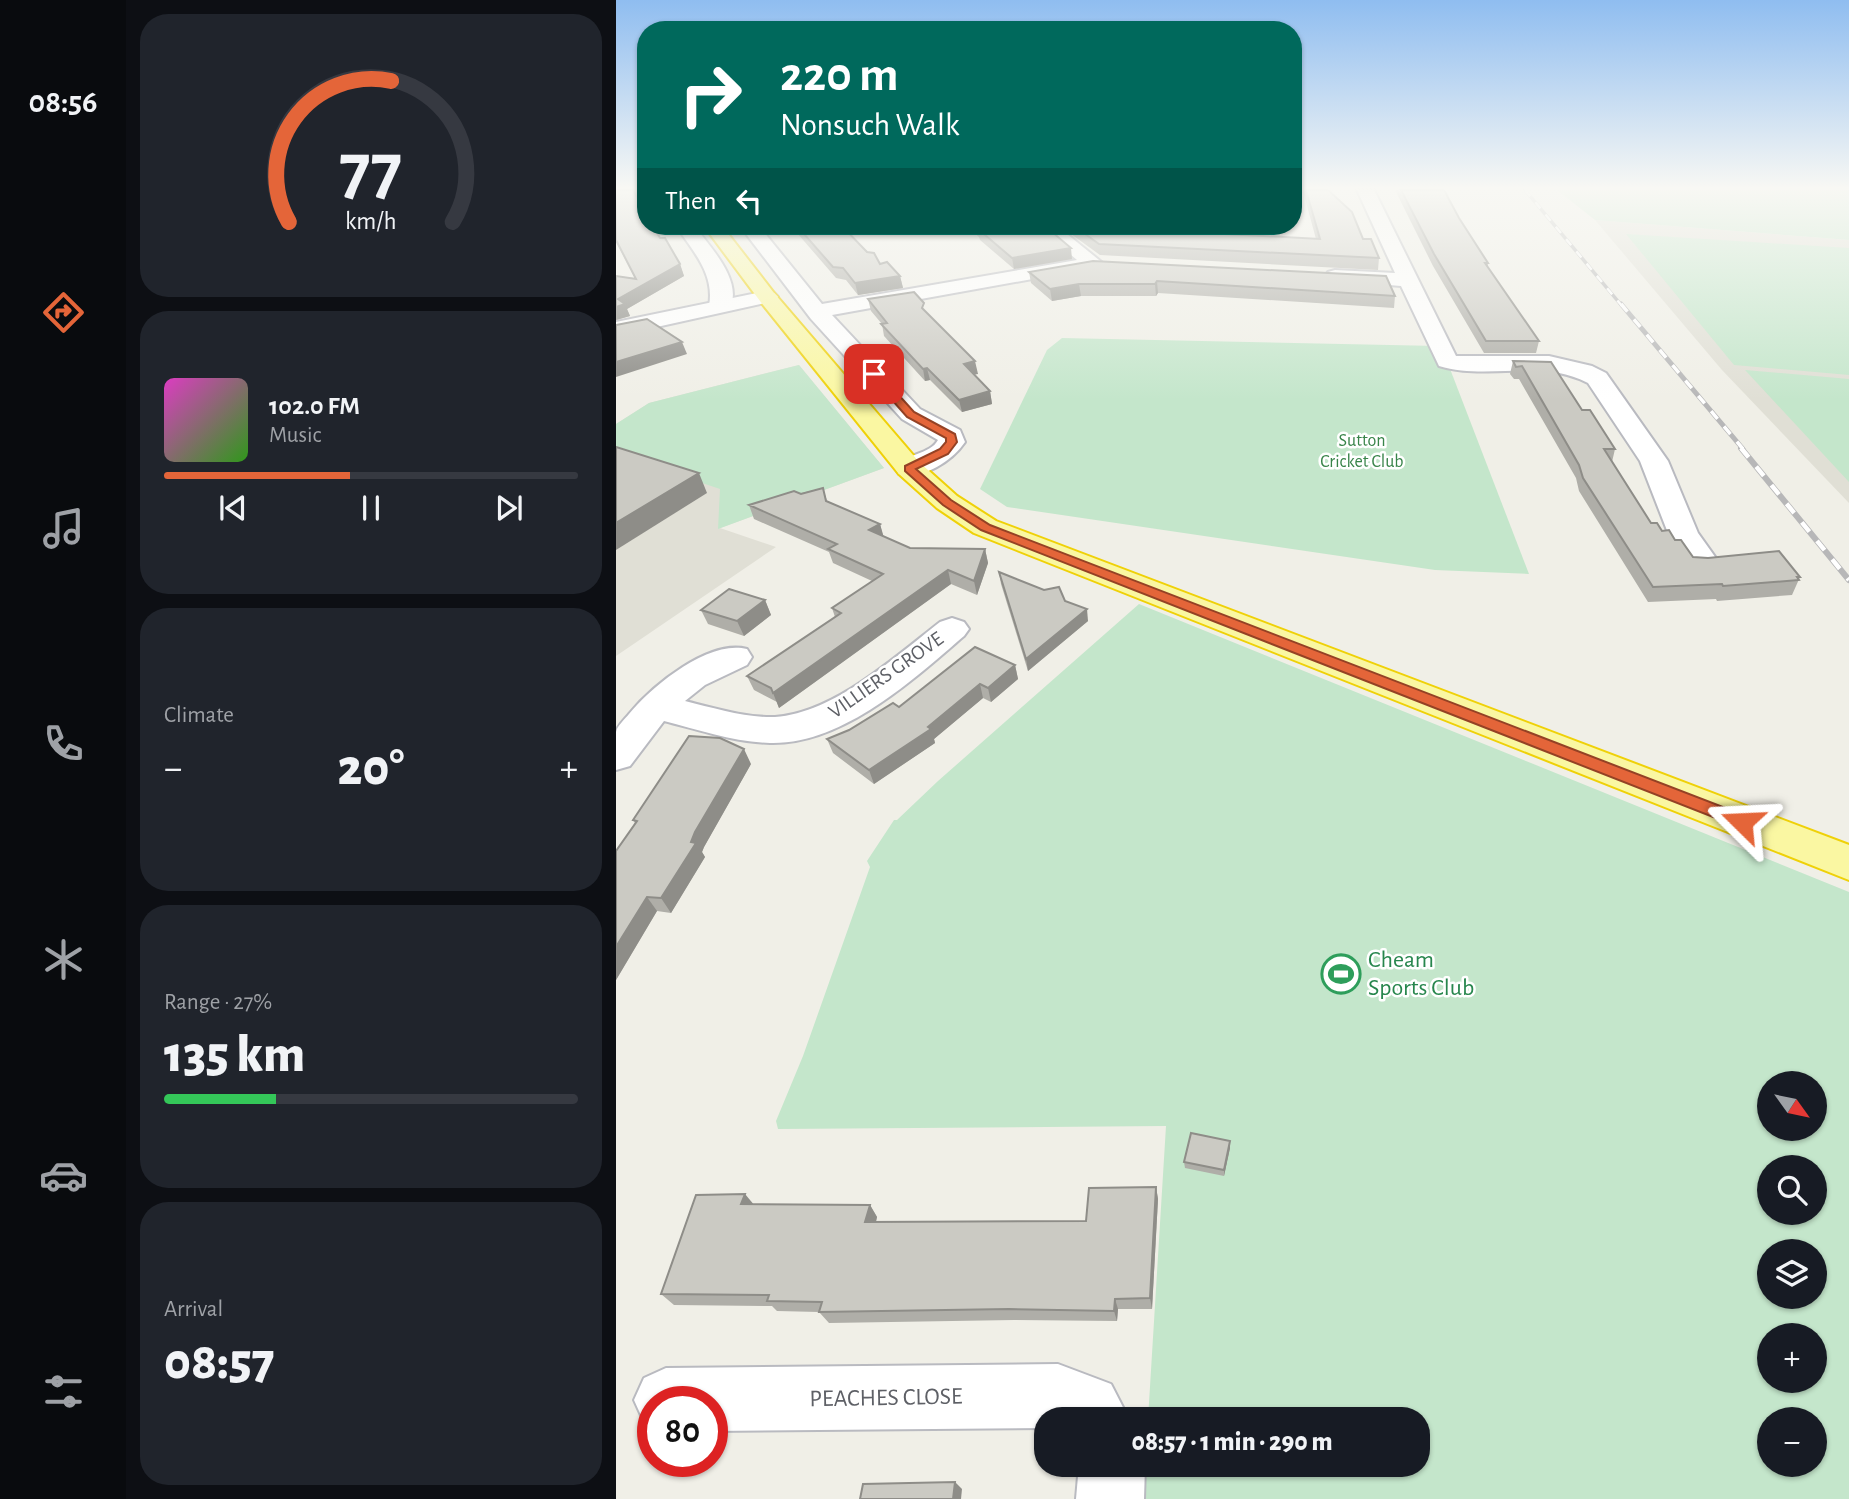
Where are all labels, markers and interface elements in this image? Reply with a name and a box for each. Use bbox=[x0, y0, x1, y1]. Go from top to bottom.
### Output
icon: right bbox=[665, 49, 756, 140]
text: 220 m bbox=[780, 51, 899, 100]
text: 08:56 bbox=[28, 86, 98, 118]
text: Nonsuch Walk bbox=[780, 109, 960, 141]
text: 77 bbox=[340, 134, 402, 207]
icon: left bbox=[730, 182, 768, 220]
text: Then bbox=[665, 188, 716, 214]
text: km/h bbox=[345, 208, 397, 233]
icon: directions bbox=[39, 288, 88, 337]
pin bbox=[844, 344, 904, 404]
icon: arrive bbox=[855, 355, 893, 393]
text: 102.0 FM bbox=[269, 393, 360, 419]
text: Music bbox=[269, 424, 321, 447]
park label: Sutton Cricket Club bbox=[1320, 432, 1404, 471]
icon: previous bbox=[214, 489, 252, 527]
icon: pause bbox=[352, 489, 390, 527]
icon: next bbox=[490, 489, 528, 527]
icon: music bbox=[39, 504, 88, 553]
street label: VILLIERS GROVE bbox=[825, 628, 947, 722]
text: Climate bbox=[164, 704, 234, 727]
icon: phone bbox=[39, 719, 88, 768]
text: 20° bbox=[337, 742, 405, 794]
text: − bbox=[164, 750, 182, 788]
text: + bbox=[560, 750, 578, 788]
position arrow bbox=[1705, 785, 1779, 859]
icon: climate bbox=[39, 935, 88, 984]
place label: Cheam Sports Club bbox=[1368, 948, 1474, 1000]
sports icon: Cheam Sports Club bbox=[1320, 953, 1362, 995]
text: Range · 27% bbox=[164, 991, 272, 1014]
text: 135 km bbox=[164, 1029, 305, 1081]
north arrow bbox=[1757, 1071, 1827, 1141]
map controls bbox=[1757, 1071, 1827, 1477]
icon: car bbox=[39, 1151, 88, 1200]
button: search bbox=[1757, 1155, 1827, 1225]
button: layers bbox=[1757, 1239, 1827, 1309]
text: Arrival bbox=[164, 1298, 223, 1321]
button: + bbox=[1757, 1323, 1827, 1393]
text: 08:57 bbox=[164, 1336, 275, 1388]
icon: filters bbox=[39, 1367, 88, 1416]
street label: PEACHES CLOSE bbox=[809, 1385, 963, 1411]
speed limit sign: 80 bbox=[637, 1386, 728, 1477]
button: − bbox=[1757, 1407, 1827, 1477]
text: 08:57 · 1 min · 290 m bbox=[1131, 1429, 1333, 1455]

